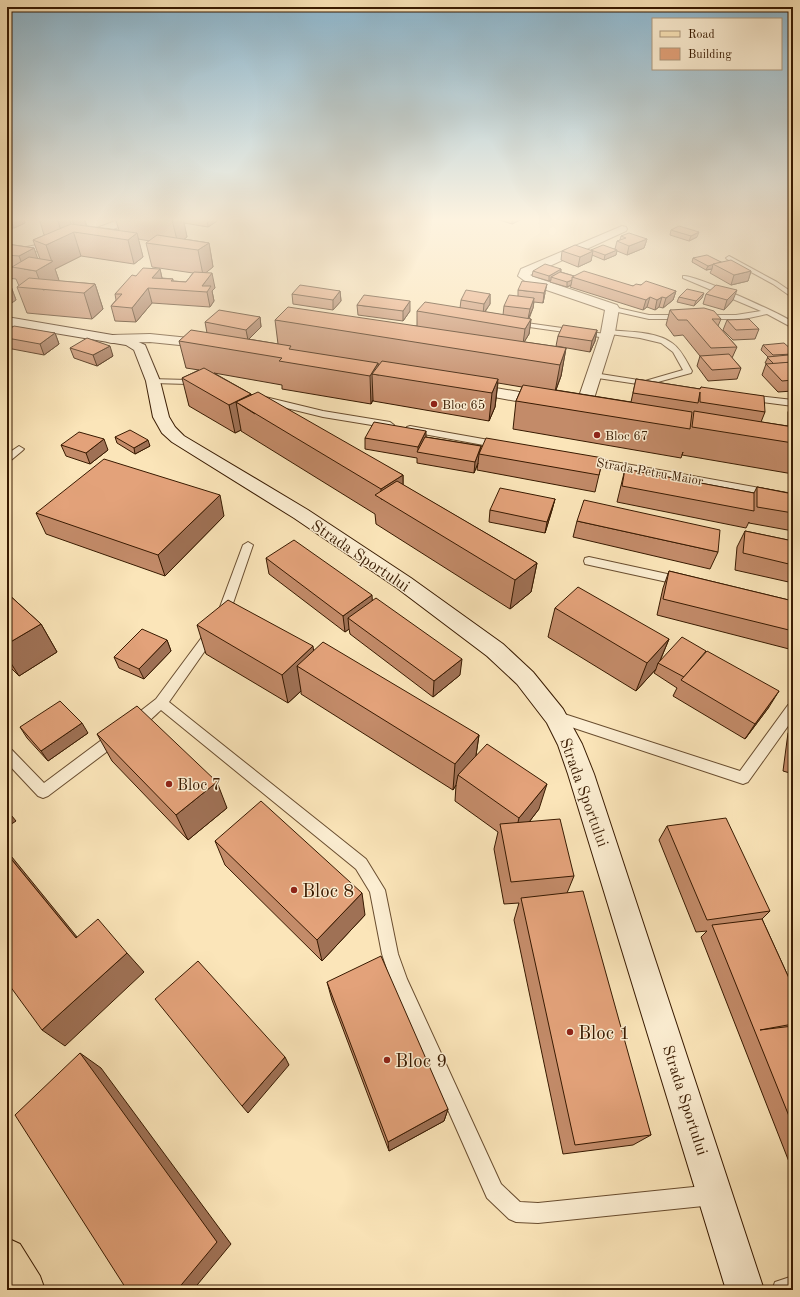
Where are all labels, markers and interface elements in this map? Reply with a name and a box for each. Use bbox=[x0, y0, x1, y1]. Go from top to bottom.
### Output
legend bbox=[652, 18, 782, 70]
text: Road bbox=[688, 29, 715, 41]
text: Building bbox=[688, 49, 732, 61]
marker: Bloc 65 bbox=[429, 399, 439, 409]
place label: Bloc 65 bbox=[442, 399, 485, 412]
marker: Bloc 67 bbox=[592, 430, 602, 440]
place label: Bloc 67 bbox=[605, 430, 648, 443]
street label: Strada Petru Maior bbox=[595, 457, 705, 488]
street label: Strada Sportului bbox=[308, 518, 412, 595]
street label: Strada Sportului bbox=[556, 736, 610, 849]
place label: Bloc 7 bbox=[177, 778, 221, 794]
marker: Bloc 7 bbox=[164, 779, 174, 789]
place label: Bloc 8 bbox=[302, 883, 354, 902]
marker: Bloc 8 bbox=[289, 885, 299, 895]
place label: Bloc 1 bbox=[578, 1025, 630, 1044]
marker: Bloc 1 bbox=[565, 1027, 575, 1037]
street label: Strada Sportului bbox=[659, 1044, 709, 1158]
place label: Bloc 9 bbox=[395, 1053, 447, 1072]
marker: Bloc 9 bbox=[382, 1055, 392, 1065]

